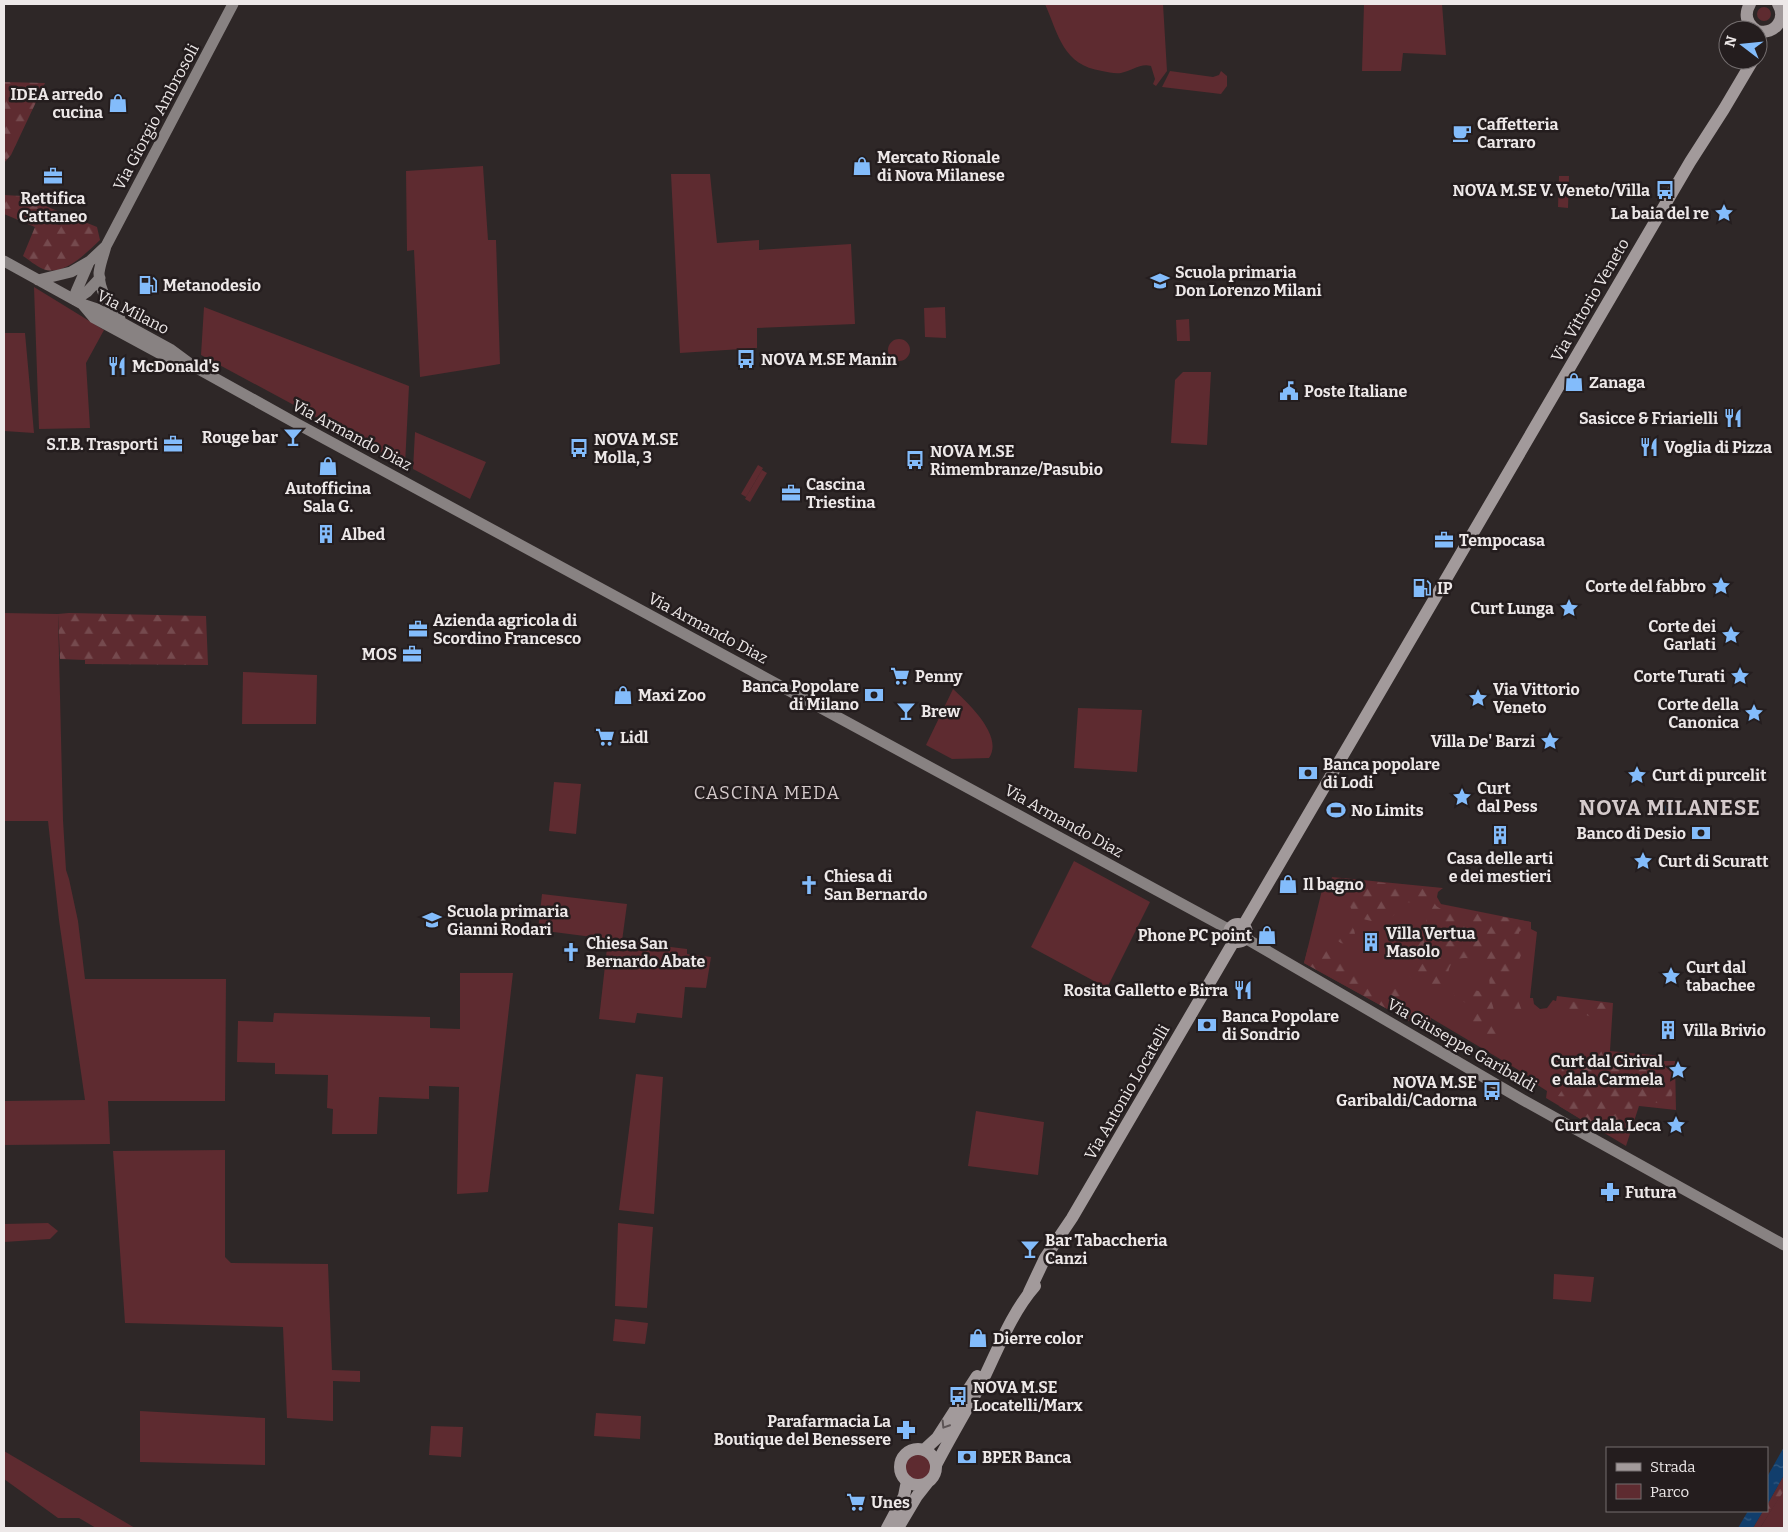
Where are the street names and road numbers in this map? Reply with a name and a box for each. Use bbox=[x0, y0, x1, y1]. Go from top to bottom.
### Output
street label: Via Giorgio Ambrosoli bbox=[109, 40, 203, 193]
street label: Via Vittorio Veneto bbox=[1547, 235, 1633, 365]
street label: Via Milano bbox=[94, 286, 172, 338]
street label: Via Armando Diaz bbox=[289, 395, 415, 475]
street label: Via Armando Diaz bbox=[645, 588, 771, 668]
street label: Via Armando Diaz bbox=[1001, 780, 1127, 862]
street label: Via Giuseppe Garibaldi bbox=[1384, 994, 1540, 1096]
street label: Via Antonio Locatelli bbox=[1081, 1021, 1174, 1163]

